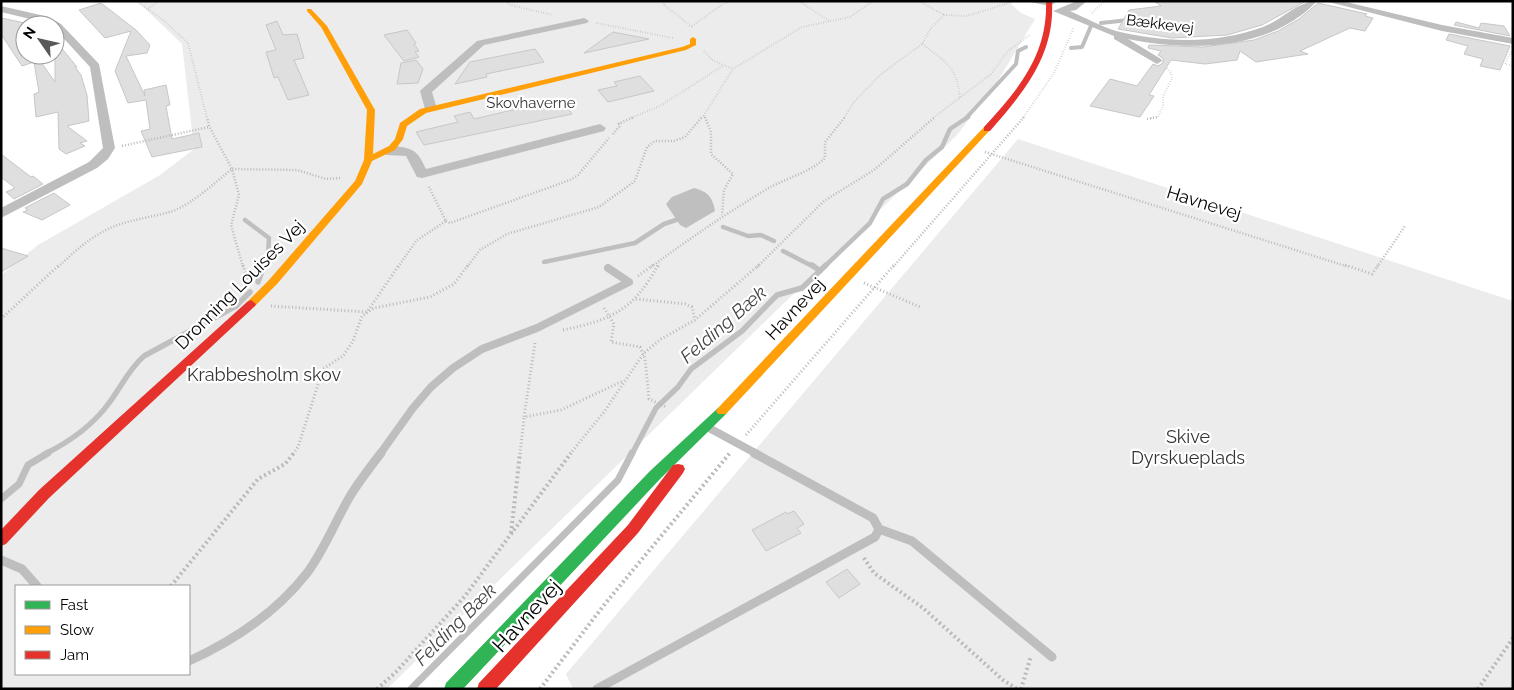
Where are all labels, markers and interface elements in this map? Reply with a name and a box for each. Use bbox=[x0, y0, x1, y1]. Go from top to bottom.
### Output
street label: Bækkevej bbox=[1125, 11, 1195, 37]
north arrow bbox=[15, 15, 65, 65]
text: N bbox=[20, 24, 39, 42]
park label: Skovhaverne bbox=[486, 94, 576, 112]
street label: Havnevej bbox=[1164, 181, 1244, 224]
street label: Dronning Louises Vej bbox=[171, 216, 309, 354]
street label: Havnevej bbox=[761, 273, 829, 344]
water label: Felding Bæk bbox=[676, 281, 770, 367]
park label: Krabbesholm skov bbox=[187, 364, 341, 385]
park label: Skive Dyrskueplads bbox=[1131, 426, 1245, 468]
street label: Havnevej bbox=[487, 574, 566, 657]
water label: Felding Bæk bbox=[410, 579, 500, 669]
legend bbox=[15, 585, 190, 675]
text: Fast bbox=[60, 596, 88, 614]
text: Slow bbox=[60, 621, 94, 639]
text: Jam bbox=[60, 646, 89, 664]

